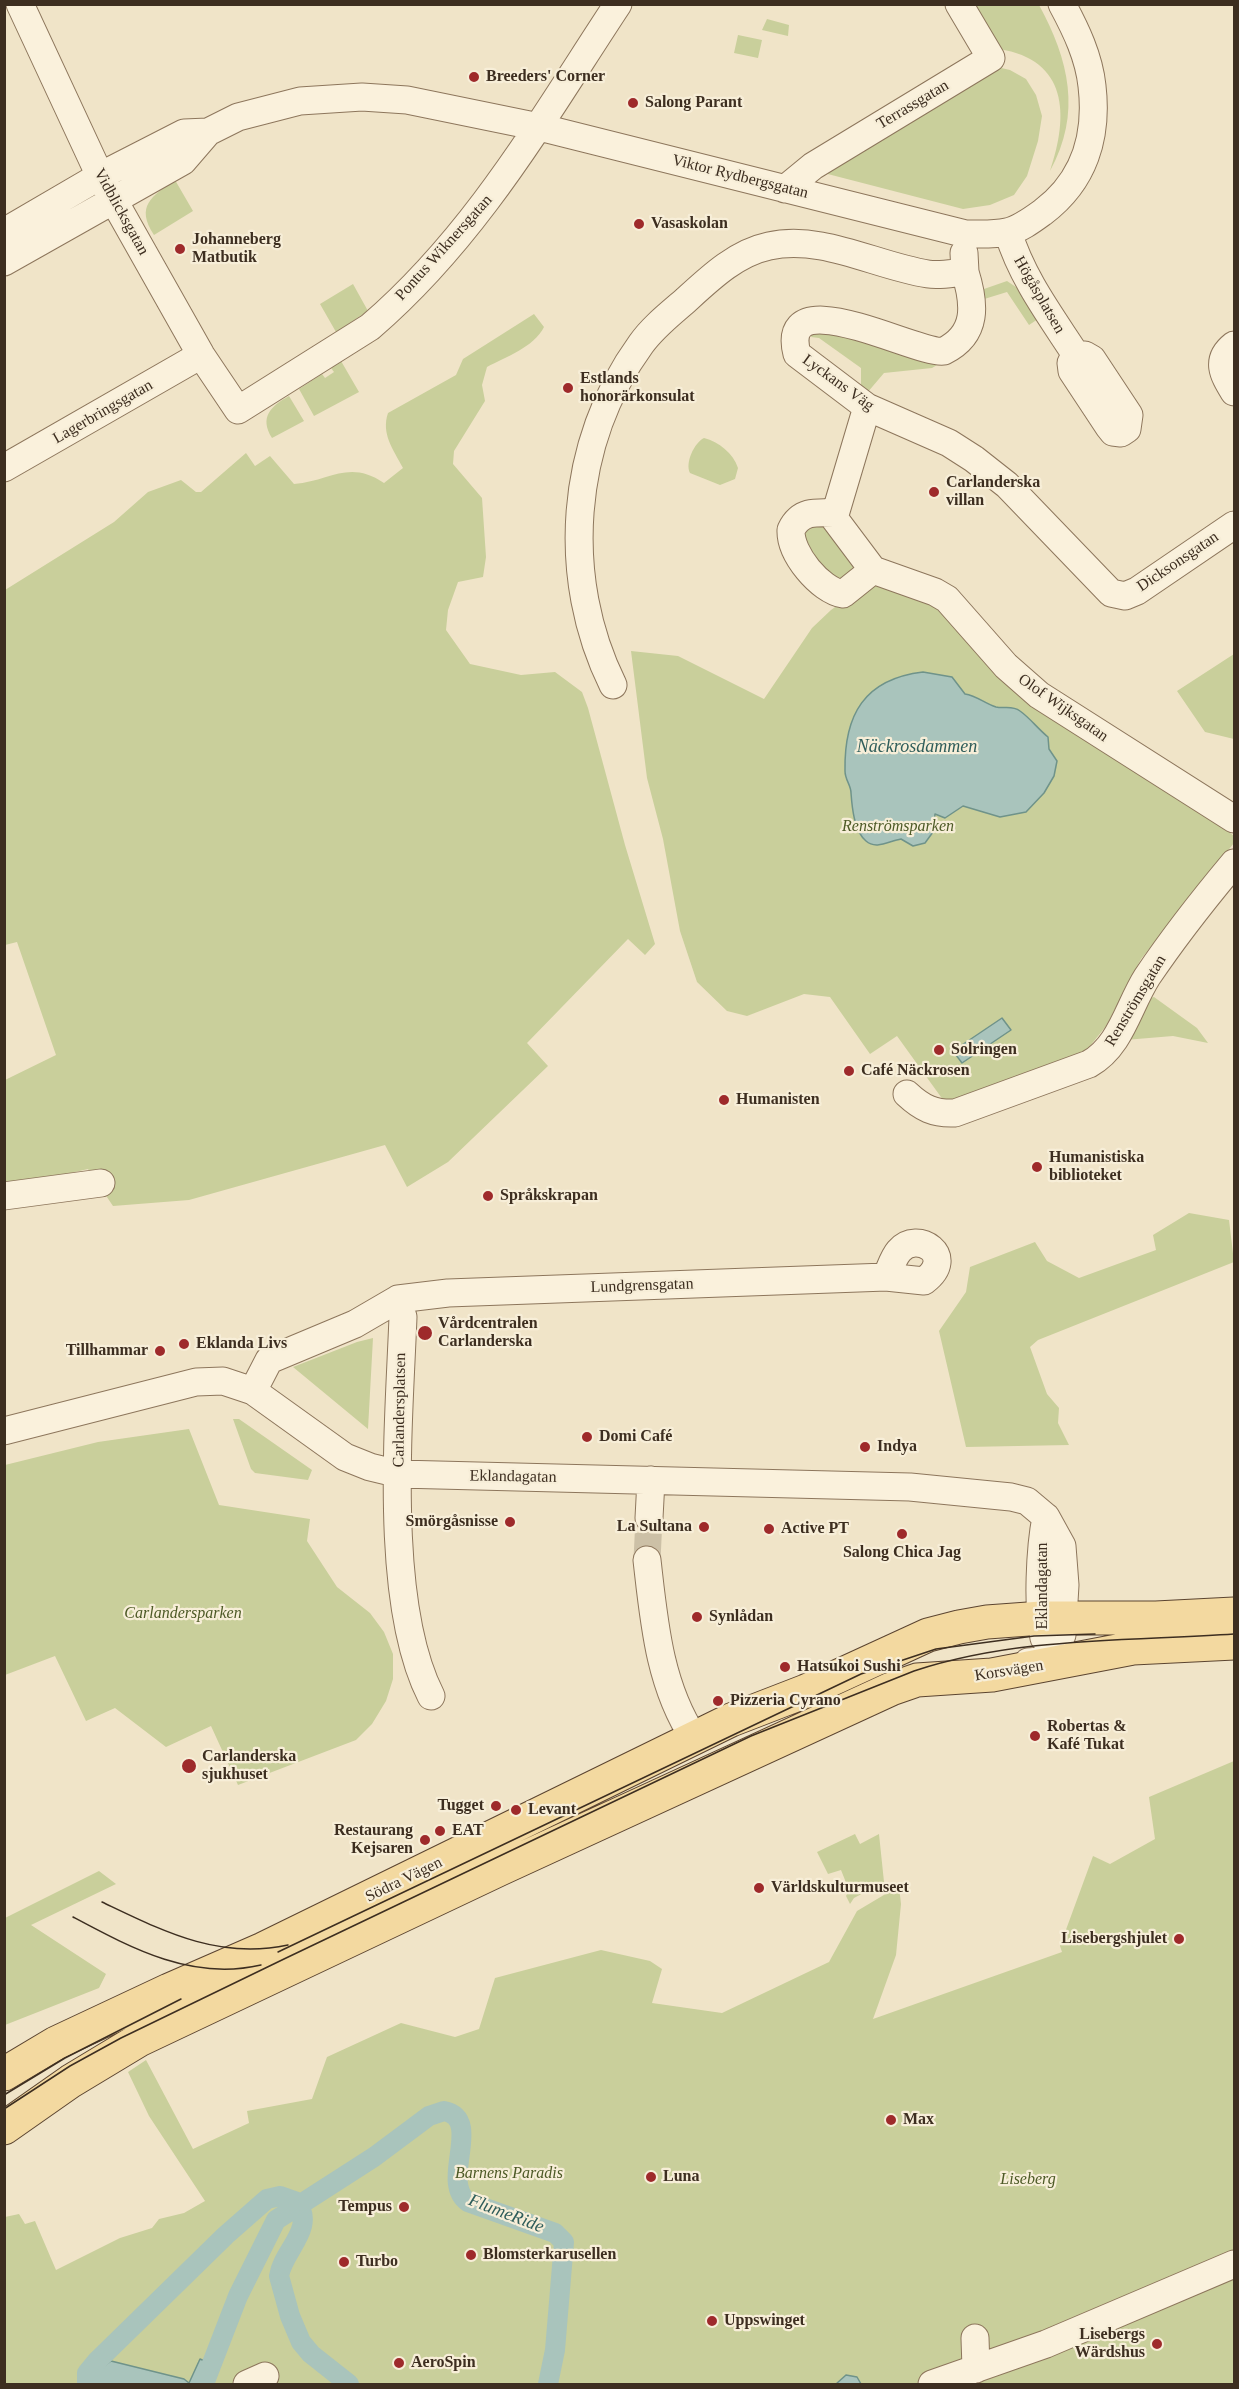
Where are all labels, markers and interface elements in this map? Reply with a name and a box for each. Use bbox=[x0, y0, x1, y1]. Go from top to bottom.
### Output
place label: Breeders' Corner bbox=[486, 67, 605, 87]
marker: Breeders' Corner bbox=[467, 70, 481, 84]
street label: Terrassgatan bbox=[874, 76, 952, 134]
place label: Salong Parant bbox=[645, 93, 742, 113]
marker: Salong Parant bbox=[626, 96, 640, 110]
street label: Viktor Rydbergsgatan bbox=[670, 151, 810, 203]
street label: Vidblicksgatan bbox=[89, 165, 153, 259]
street label: Pontus Wiknersgatan bbox=[391, 191, 497, 305]
place label: Vasaskolan bbox=[651, 214, 728, 234]
marker: Vasaskolan bbox=[632, 217, 646, 231]
place label: Johanneberg Matbutik bbox=[192, 230, 281, 268]
marker: Johanneberg Matbutik bbox=[173, 242, 187, 256]
street label: Högåsplatsen bbox=[1009, 253, 1069, 337]
street label: Lyckans Väg bbox=[798, 351, 878, 415]
place label: Estlands honorärkonsulat bbox=[580, 369, 695, 407]
street label: Lagerbringsgatan bbox=[50, 376, 156, 448]
marker: Estlands honorärkonsulat bbox=[561, 381, 575, 395]
place label: Carlanderska villan bbox=[946, 473, 1040, 511]
marker: Carlanderska villan bbox=[927, 485, 941, 499]
street label: Dicksonsgatan bbox=[1134, 528, 1222, 596]
street label: Olof Wijksgatan bbox=[1014, 670, 1112, 746]
water label: Näckrosdammen bbox=[857, 736, 977, 758]
park label: Renströmsparken bbox=[842, 817, 954, 837]
street label: Renströmsgatan bbox=[1101, 952, 1171, 1050]
place label: Solringen bbox=[951, 1040, 1017, 1060]
marker: Solringen bbox=[932, 1043, 946, 1057]
place label: Café Näckrosen bbox=[861, 1061, 970, 1081]
marker: Café Näckrosen bbox=[842, 1064, 856, 1078]
place label: Humanisten bbox=[736, 1090, 820, 1110]
marker: Humanisten bbox=[717, 1093, 731, 1107]
place label: Humanistiska biblioteket bbox=[1049, 1148, 1144, 1186]
marker: Humanistiska biblioteket bbox=[1030, 1160, 1044, 1174]
place label: Språkskrapan bbox=[500, 1186, 598, 1206]
marker: Språkskrapan bbox=[481, 1189, 495, 1203]
street label: Lundgrensgatan bbox=[590, 1275, 694, 1297]
place label: Vårdcentralen Carlanderska bbox=[438, 1314, 538, 1352]
marker: Vårdcentralen Carlanderska bbox=[416, 1324, 434, 1342]
place label: Eklanda Livs bbox=[196, 1334, 287, 1354]
marker: Eklanda Livs bbox=[177, 1337, 191, 1351]
place label: Tillhammar bbox=[66, 1341, 148, 1361]
marker: Tillhammar bbox=[153, 1344, 167, 1358]
street label: Carlandersplatsen bbox=[389, 1353, 411, 1467]
place label: Domi Café bbox=[599, 1427, 672, 1447]
marker: Domi Café bbox=[580, 1430, 594, 1444]
place label: Indya bbox=[877, 1437, 917, 1457]
marker: Indya bbox=[858, 1440, 872, 1454]
street label: Eklandagatan bbox=[469, 1467, 557, 1487]
place label: Smörgåsnisse bbox=[406, 1512, 498, 1532]
marker: Smörgåsnisse bbox=[503, 1515, 517, 1529]
place label: La Sultana bbox=[617, 1517, 692, 1537]
place label: Active PT bbox=[781, 1519, 849, 1539]
marker: La Sultana bbox=[697, 1520, 711, 1534]
marker: Active PT bbox=[762, 1522, 776, 1536]
marker: Salong Chica Jag bbox=[895, 1527, 909, 1541]
street label: Eklandagatan bbox=[1033, 1542, 1053, 1630]
place label: Salong Chica Jag bbox=[843, 1543, 961, 1563]
park label: Carlandersparken bbox=[124, 1604, 242, 1624]
place label: Synlådan bbox=[709, 1607, 773, 1627]
marker: Synlådan bbox=[690, 1610, 704, 1624]
street label: Korsvägen bbox=[973, 1656, 1045, 1686]
place label: Hatsukoi Sushi bbox=[797, 1657, 901, 1677]
marker: Hatsukoi Sushi bbox=[778, 1660, 792, 1674]
place label: Pizzeria Cyrano bbox=[730, 1691, 841, 1711]
marker: Pizzeria Cyrano bbox=[711, 1694, 725, 1708]
place label: Robertas & Kafé Tukat bbox=[1047, 1717, 1127, 1755]
marker: Robertas & Kafé Tukat bbox=[1028, 1729, 1042, 1743]
place label: Carlanderska sjukhuset bbox=[202, 1747, 296, 1785]
marker: Carlanderska sjukhuset bbox=[180, 1757, 198, 1775]
place label: Tugget bbox=[437, 1796, 484, 1816]
marker: Tugget bbox=[489, 1799, 503, 1813]
place label: Levant bbox=[528, 1800, 576, 1820]
marker: Levant bbox=[509, 1803, 523, 1817]
place label: Restaurang Kejsaren bbox=[334, 1821, 413, 1859]
place label: EAT bbox=[452, 1821, 484, 1841]
marker: EAT bbox=[433, 1824, 447, 1838]
marker: Restaurang Kejsaren bbox=[418, 1833, 432, 1847]
street label: Södra Vägen bbox=[362, 1853, 446, 1907]
place label: Världskulturmuseet bbox=[771, 1878, 909, 1898]
marker: Världskulturmuseet bbox=[752, 1881, 766, 1895]
place label: Lisebergshjulet bbox=[1061, 1929, 1167, 1949]
marker: Lisebergshjulet bbox=[1172, 1932, 1186, 1946]
place label: Max bbox=[903, 2110, 934, 2130]
marker: Max bbox=[884, 2113, 898, 2127]
park label: Barnens Paradis bbox=[455, 2164, 563, 2184]
place label: Luna bbox=[663, 2167, 699, 2187]
marker: Luna bbox=[644, 2170, 658, 2184]
park label: Liseberg bbox=[1000, 2170, 1056, 2190]
water label: FlumeRide bbox=[465, 2190, 547, 2238]
place label: Tempus bbox=[338, 2197, 392, 2217]
marker: Tempus bbox=[397, 2200, 411, 2214]
place label: Blomsterkarusellen bbox=[483, 2245, 616, 2265]
marker: Blomsterkarusellen bbox=[464, 2248, 478, 2262]
place label: Turbo bbox=[356, 2252, 398, 2272]
marker: Turbo bbox=[337, 2255, 351, 2269]
place label: Uppswinget bbox=[724, 2311, 805, 2331]
marker: Uppswinget bbox=[705, 2314, 719, 2328]
place label: Lisebergs Wärdshus bbox=[1075, 2325, 1145, 2363]
marker: Lisebergs Wärdshus bbox=[1150, 2337, 1164, 2351]
place label: AeroSpin bbox=[411, 2353, 476, 2373]
marker: AeroSpin bbox=[392, 2356, 406, 2370]

